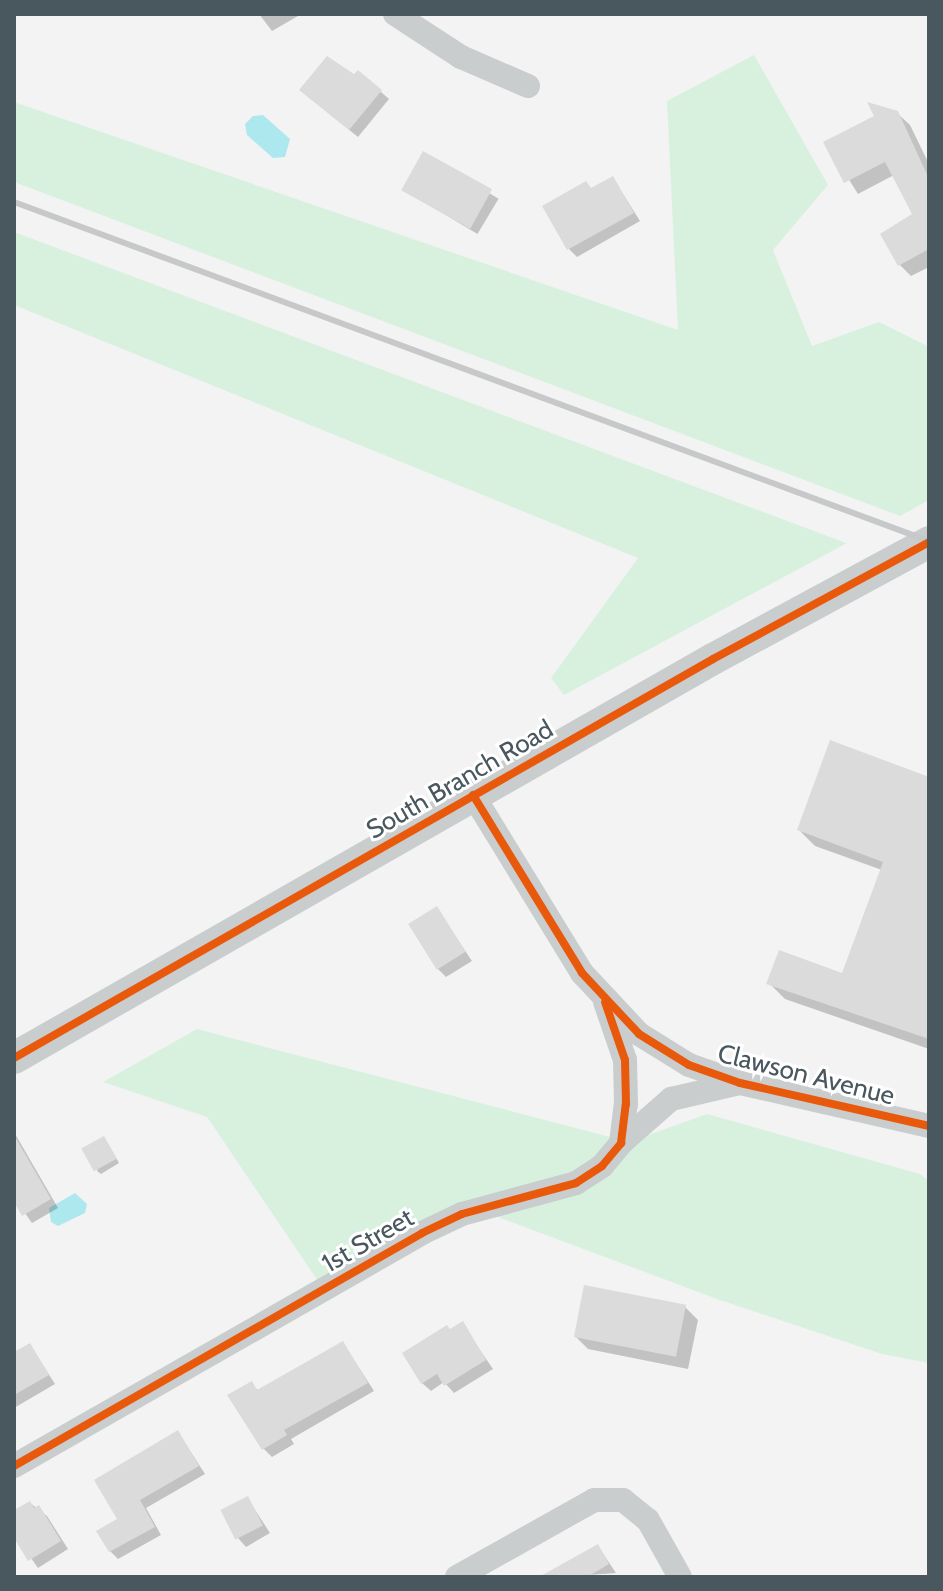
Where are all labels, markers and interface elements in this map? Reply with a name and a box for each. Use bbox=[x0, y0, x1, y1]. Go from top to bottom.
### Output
street label: South Branch Road bbox=[361, 714, 559, 846]
street label: Clawson Avenue bbox=[714, 1038, 898, 1112]
street label: 1st Street bbox=[317, 1202, 419, 1280]

